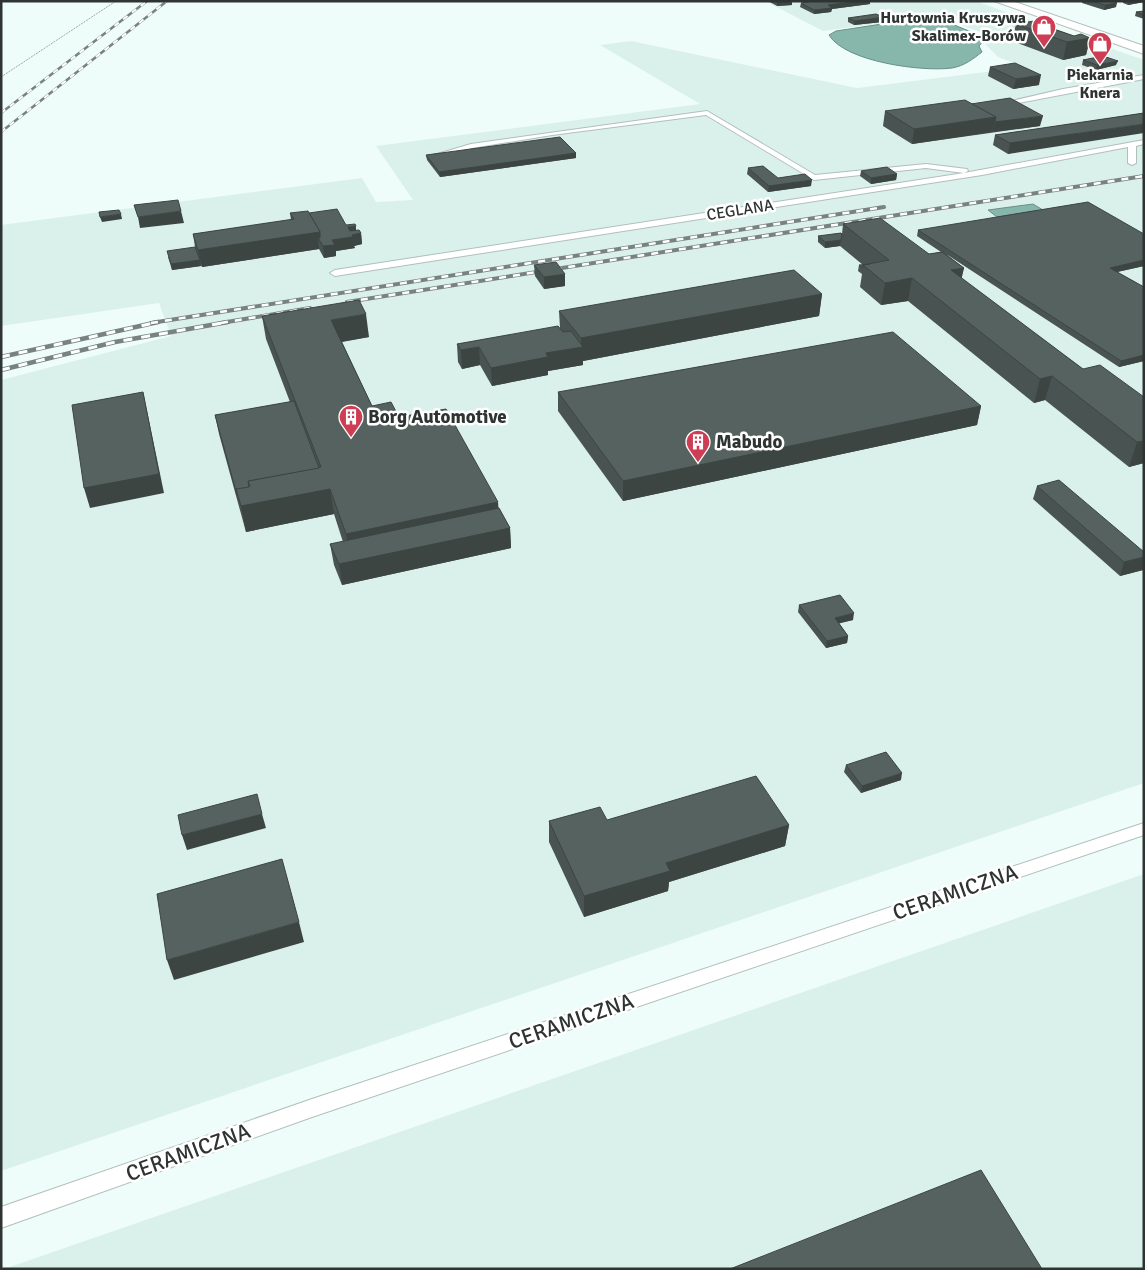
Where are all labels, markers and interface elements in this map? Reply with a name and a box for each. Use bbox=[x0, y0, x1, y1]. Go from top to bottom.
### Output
place label: Hurtownia Kruszywa Skalimex-Borów bbox=[880, 8, 1027, 46]
shop icon: Hurtownia Kruszywa Skalimex-Borów bbox=[1031, 14, 1057, 48]
shop icon: Piekarnia Knera bbox=[1087, 31, 1113, 65]
place label: Piekarnia Knera bbox=[1067, 65, 1133, 103]
street label: CEGLANA bbox=[705, 195, 775, 225]
building icon: Borg Automotive bbox=[338, 404, 364, 438]
place label: Borg Automotive bbox=[368, 405, 507, 429]
building icon: Mabudo bbox=[685, 429, 711, 463]
place label: Mabudo bbox=[716, 430, 782, 454]
street label: CERAMICZNA bbox=[889, 858, 1022, 926]
street label: CERAMICZNA bbox=[505, 987, 638, 1055]
street label: CERAMICZNA bbox=[122, 1117, 255, 1187]

